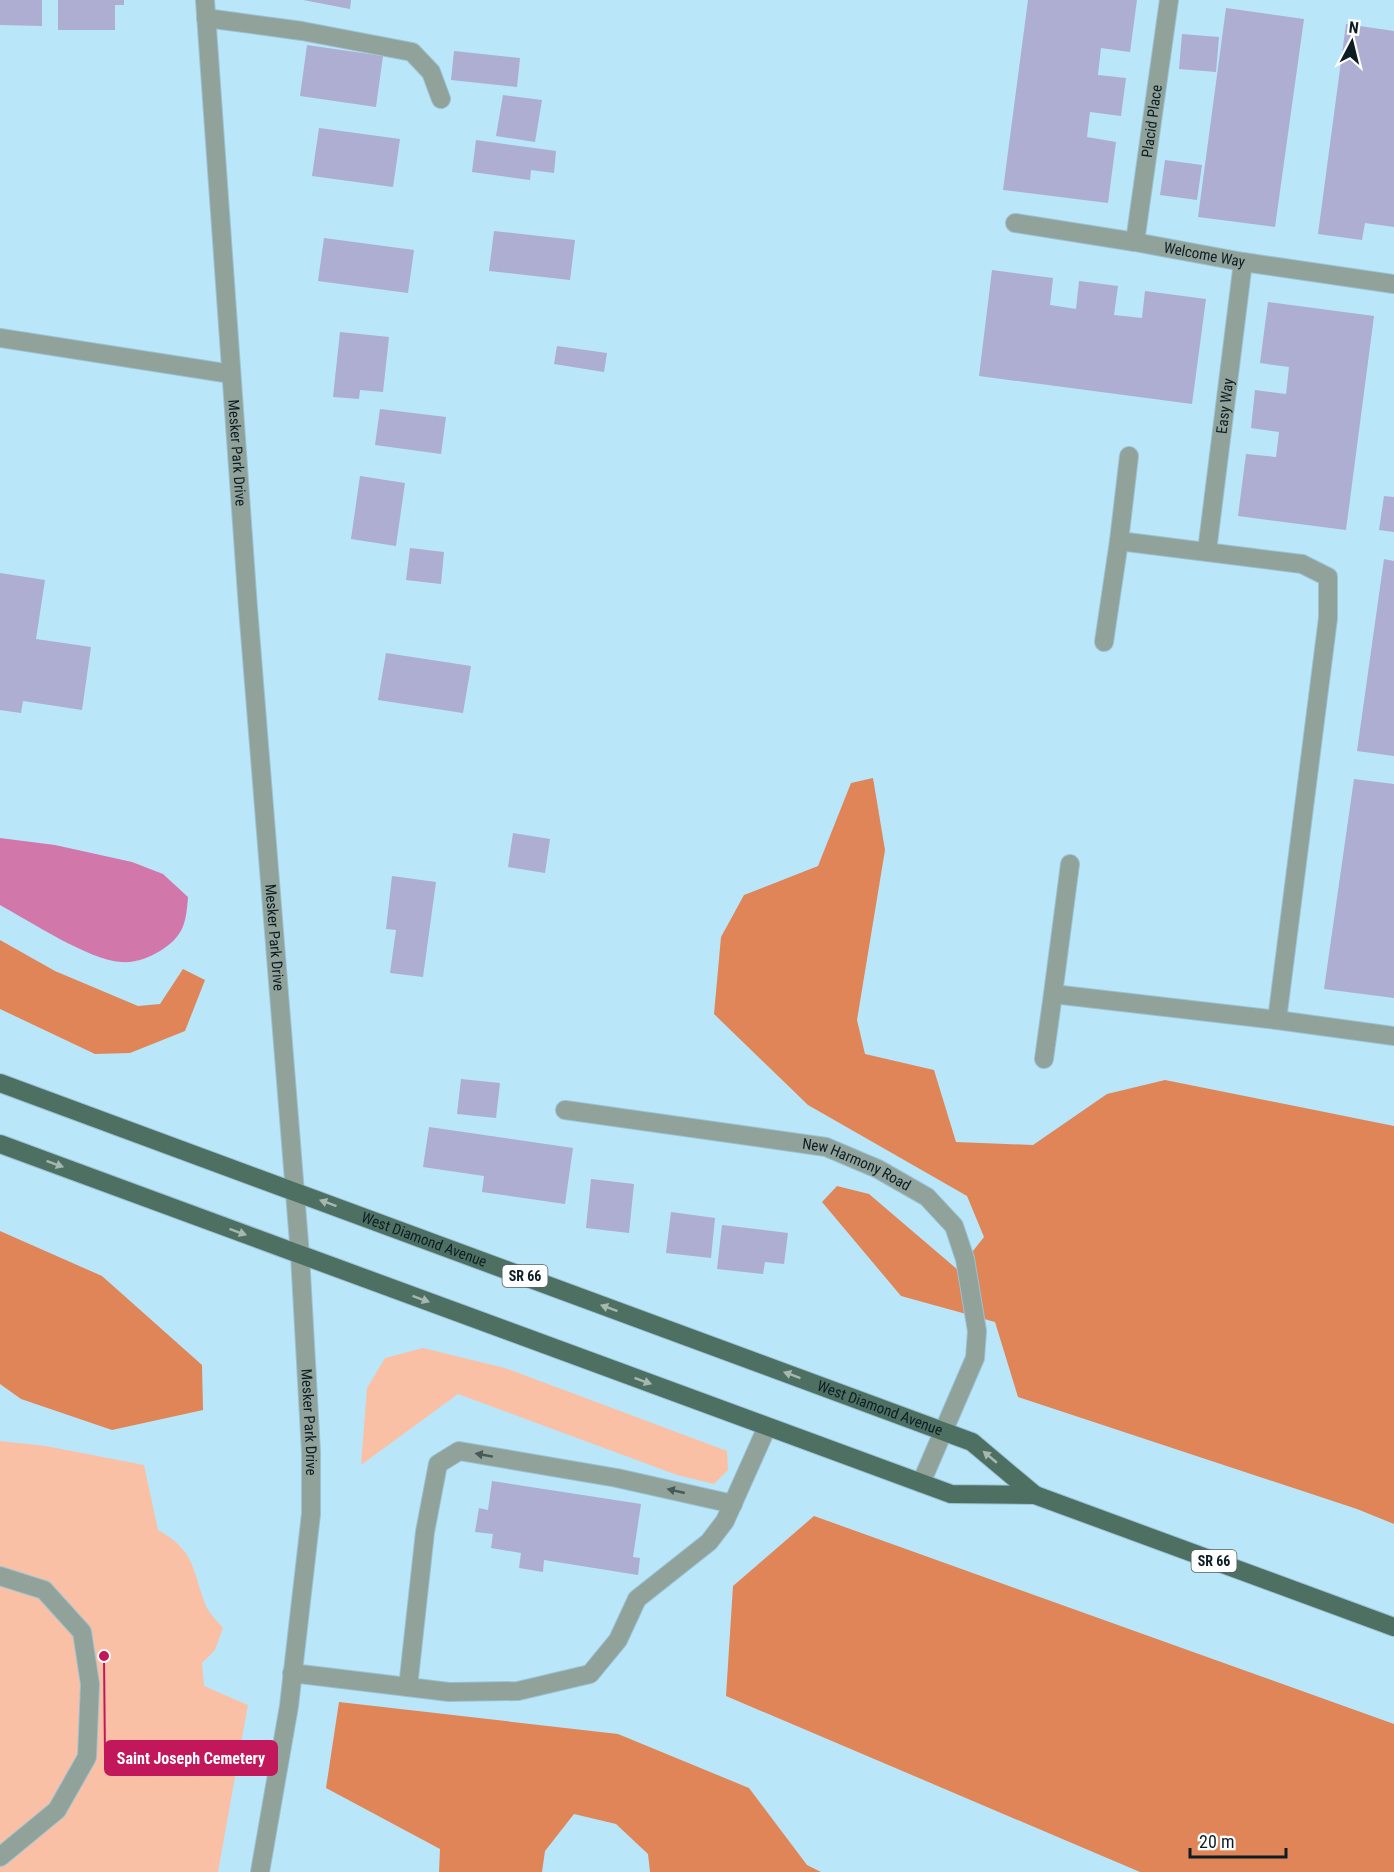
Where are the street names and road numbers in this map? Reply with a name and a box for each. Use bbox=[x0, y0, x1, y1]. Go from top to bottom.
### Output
street label: Placid Place bbox=[1138, 84, 1166, 159]
street label: Welcome Way bbox=[1162, 238, 1247, 271]
street label: Easy Way bbox=[1213, 377, 1237, 435]
street label: Mesker Park Drive bbox=[224, 399, 250, 507]
street label: Mesker Park Drive bbox=[261, 883, 288, 992]
street label: New Harmony Road bbox=[801, 1135, 914, 1195]
street label: West Diamond Avenue bbox=[359, 1208, 489, 1271]
road number: SR 66 bbox=[502, 1265, 548, 1287]
street label: Mesker Park Drive bbox=[297, 1368, 320, 1476]
street label: West Diamond Avenue bbox=[815, 1377, 945, 1439]
road number: SR 66 bbox=[1192, 1550, 1236, 1572]

